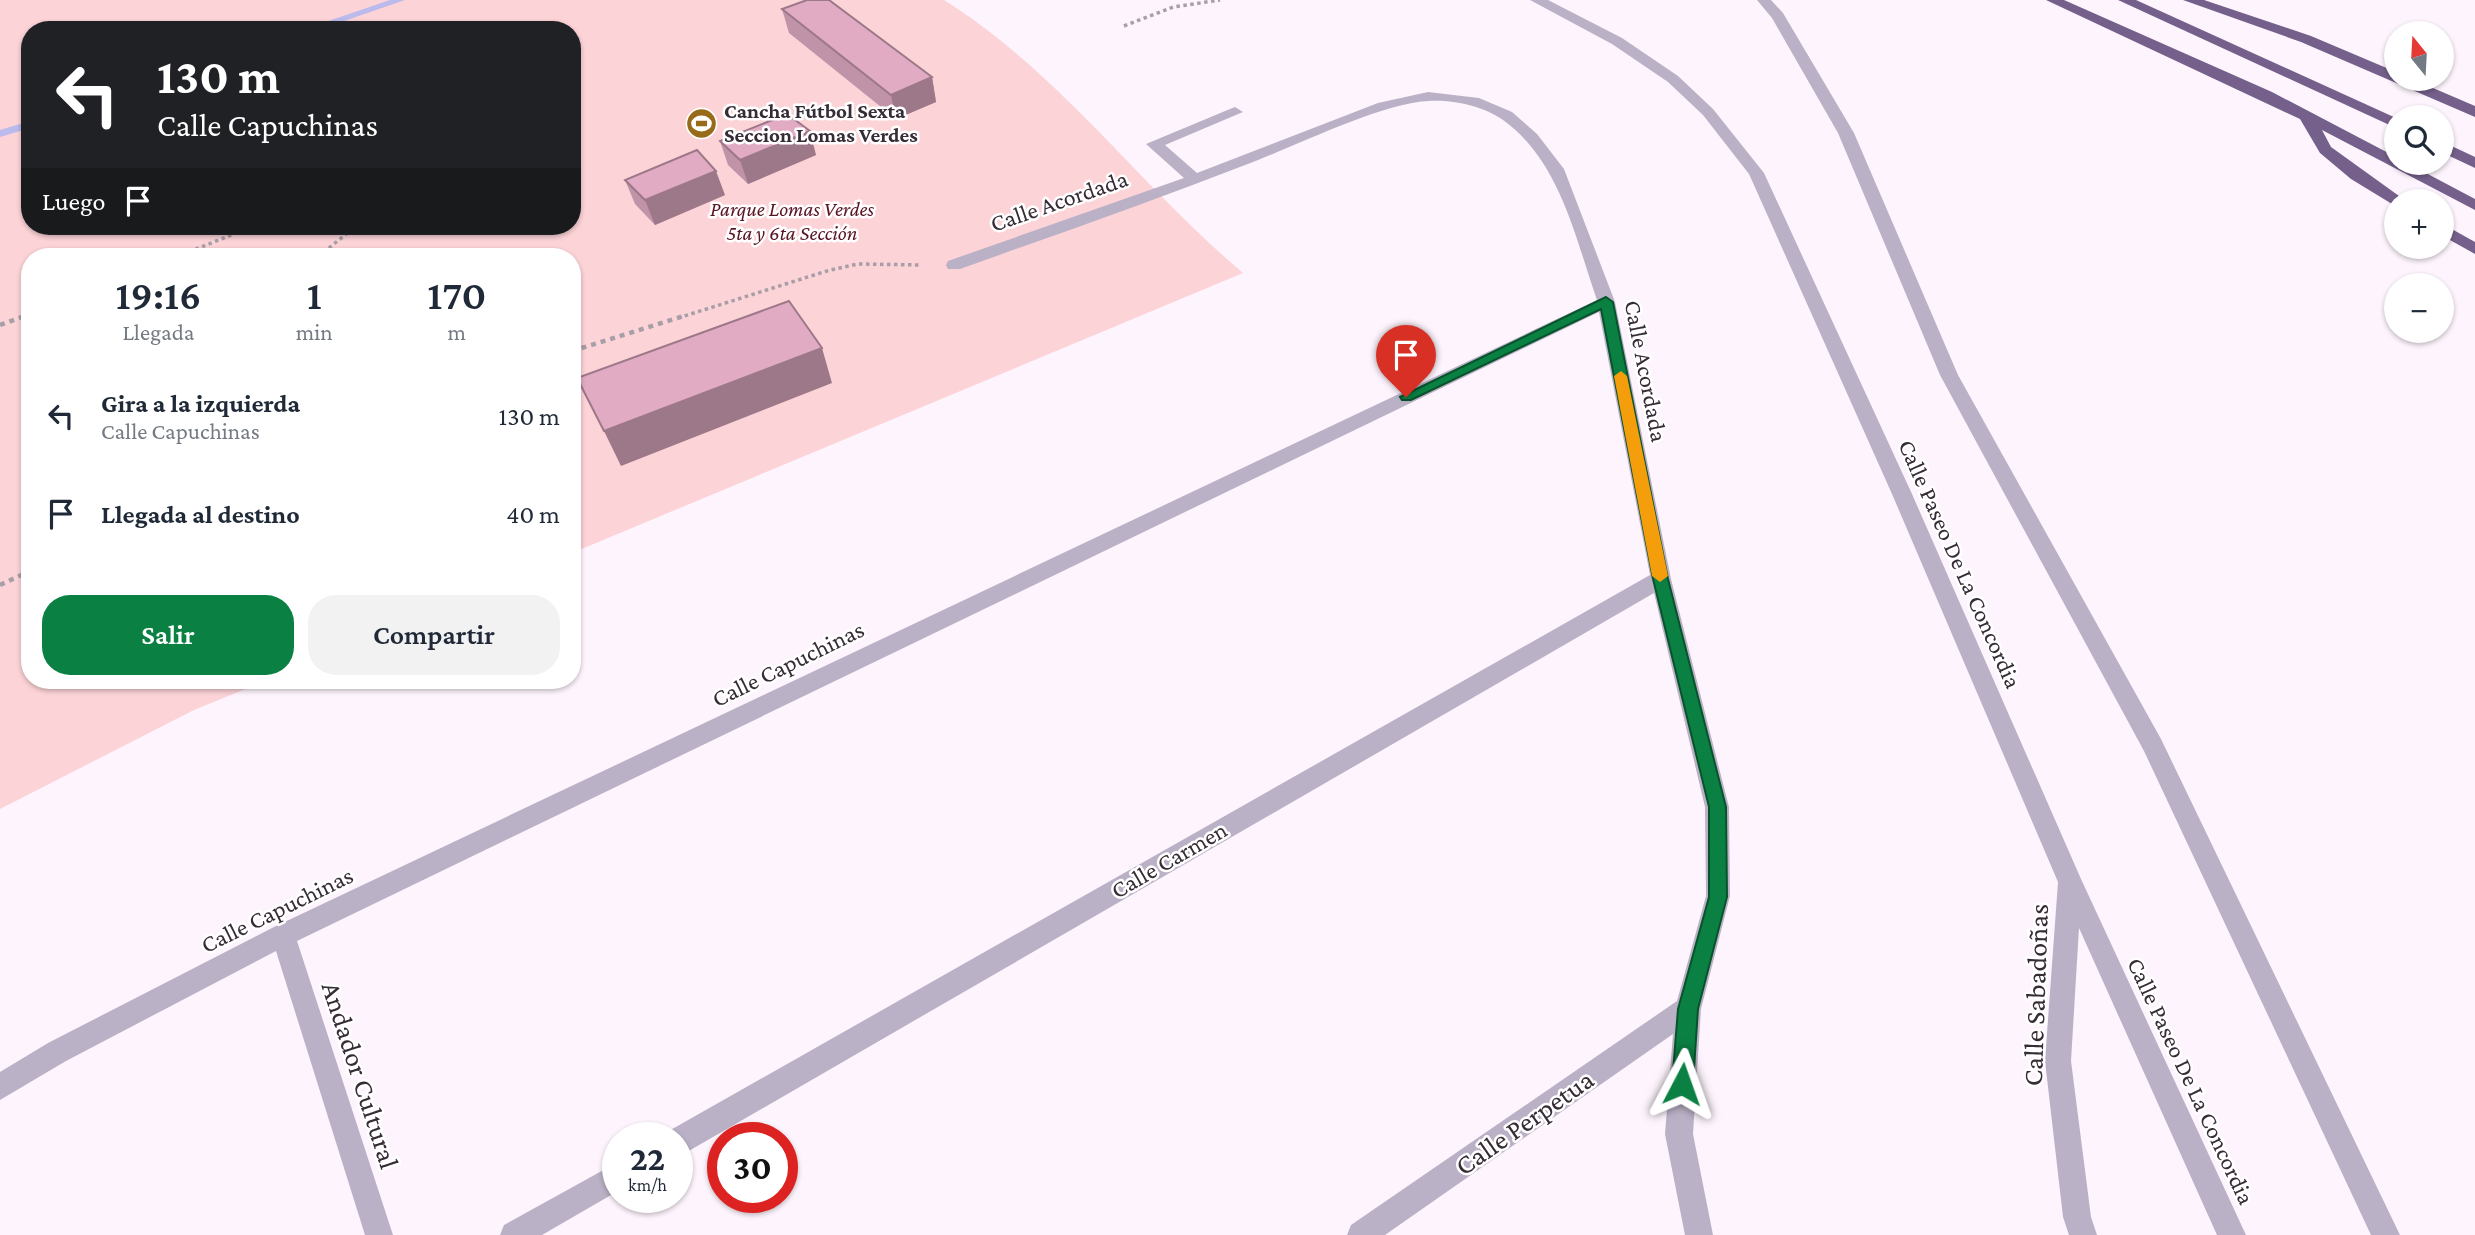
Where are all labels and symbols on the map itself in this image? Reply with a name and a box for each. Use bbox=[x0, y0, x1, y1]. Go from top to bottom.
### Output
north arrow bbox=[2384, 21, 2454, 91]
place label: Cancha Fútbol Sexta Seccion Lomas Verdes bbox=[724, 99, 918, 147]
sports icon: Cancha Fútbol Sexta Seccion Lomas Verdes bbox=[684, 106, 718, 140]
street label: Calle Acordada bbox=[987, 164, 1131, 237]
park label: Parque Lomas Verdes 5ta y 6ta Sección bbox=[710, 197, 875, 245]
street label: Calle Acordada bbox=[1620, 298, 1673, 444]
pin bbox=[1376, 325, 1436, 397]
street label: Calle Paseo De La Concordia bbox=[1893, 435, 2028, 692]
street label: Calle Capuchinas bbox=[707, 615, 868, 712]
street label: Calle Carmen bbox=[1106, 816, 1232, 904]
street label: Calle Capuchinas bbox=[196, 861, 357, 958]
street label: Calle Sabadoñas bbox=[2017, 903, 2054, 1087]
street label: Calle Paseo De La Concordia bbox=[2122, 953, 2261, 1208]
street label: Andador Cultural bbox=[316, 978, 405, 1173]
position arrow bbox=[1645, 1047, 1719, 1121]
street label: Calle Perpetua bbox=[1449, 1063, 1599, 1181]
speed limit sign: 30 bbox=[707, 1122, 798, 1213]

